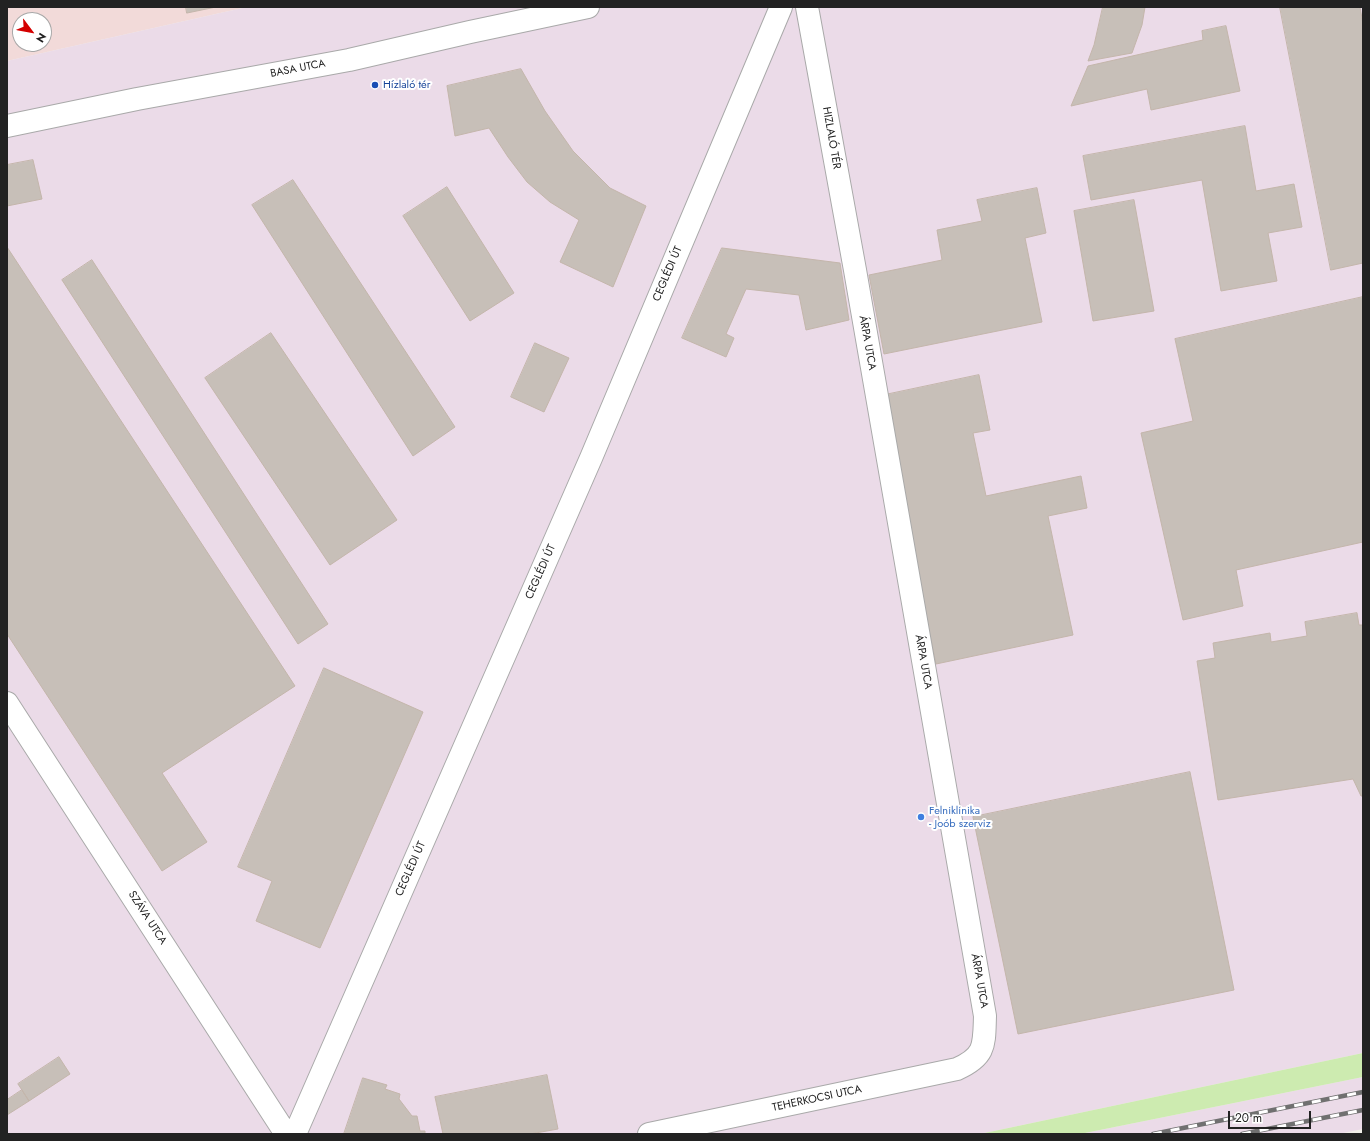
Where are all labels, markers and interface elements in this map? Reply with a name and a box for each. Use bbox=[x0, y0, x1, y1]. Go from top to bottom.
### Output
north arrow bbox=[12, 12, 52, 52]
text: N bbox=[32, 30, 50, 46]
street label: BASA UTCA bbox=[269, 57, 327, 81]
place label: Hízlaló tér bbox=[383, 78, 431, 92]
marker: Hízlaló tér bbox=[370, 80, 380, 90]
street label: HIZLALÓ TÉR bbox=[819, 106, 843, 170]
street label: CEGLÉDI ÚT bbox=[650, 244, 686, 304]
street label: ÁRPA UTCA bbox=[856, 315, 878, 371]
street label: CEGLÉDI ÚT bbox=[523, 543, 559, 601]
street label: ÁRPA UTCA bbox=[912, 634, 934, 690]
place label: Felniklinika - Joób szerviz bbox=[929, 804, 991, 830]
marker: Felniklinika - Joób szerviz bbox=[916, 812, 926, 822]
street label: CEGLÉDI ÚT bbox=[393, 840, 429, 898]
street label: SZÁVA UTCA bbox=[125, 889, 169, 947]
street label: ÁRPA UTCA bbox=[968, 953, 990, 1009]
street label: TEHERKOCSI UTCA bbox=[771, 1083, 863, 1115]
scale bar bbox=[1230, 1103, 1313, 1129]
text: 20 m bbox=[1235, 1109, 1262, 1127]

